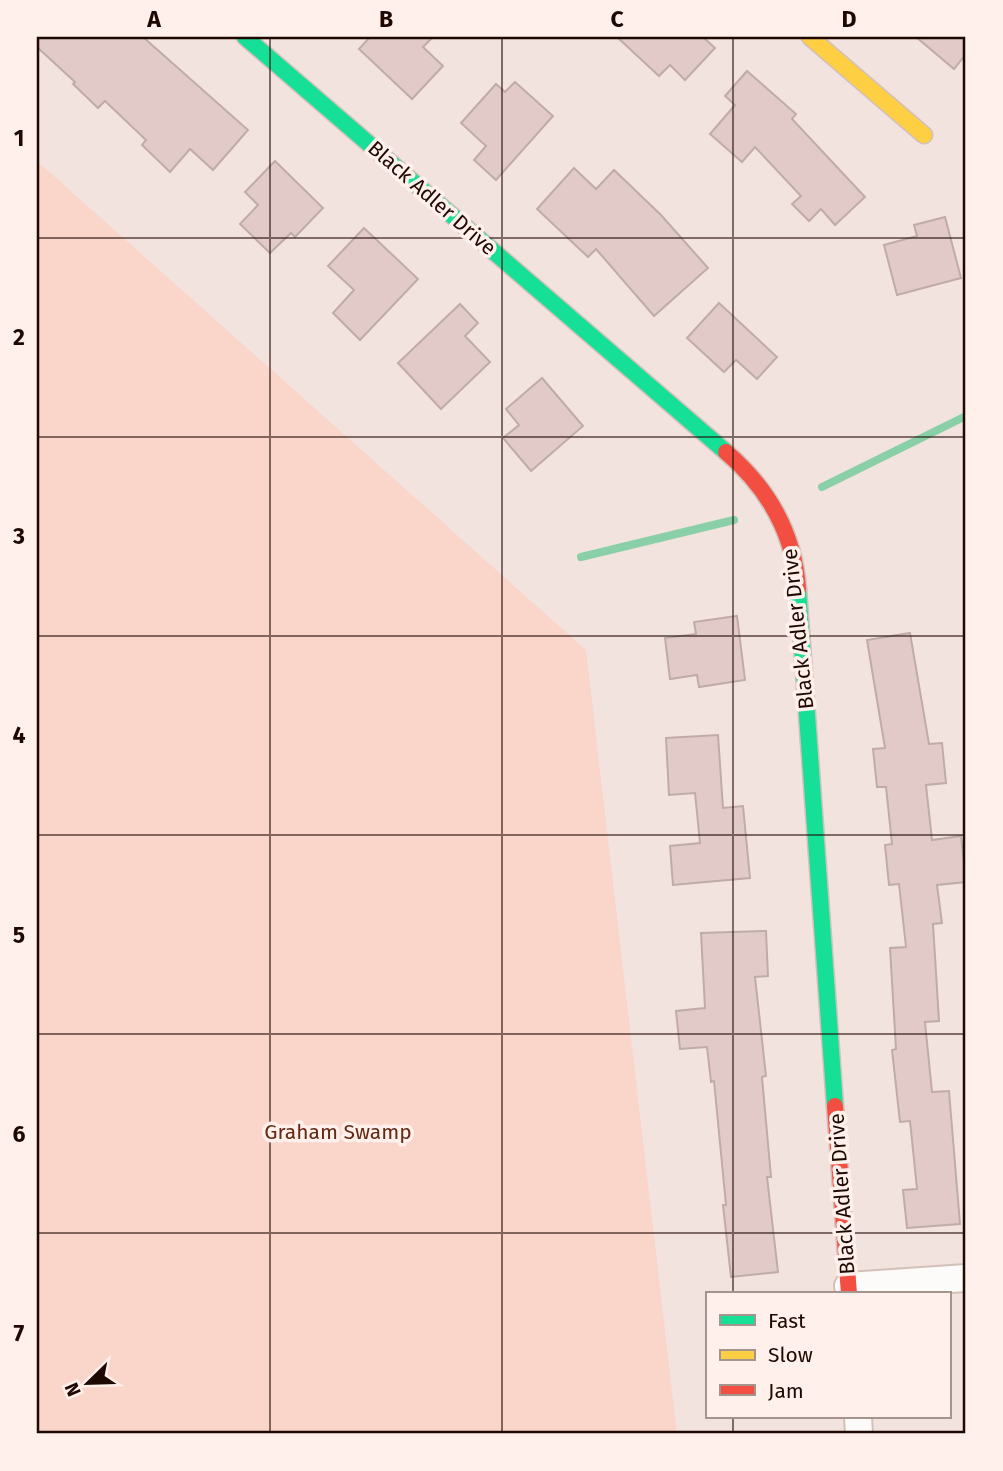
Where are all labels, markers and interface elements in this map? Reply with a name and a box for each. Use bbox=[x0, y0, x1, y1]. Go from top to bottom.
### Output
text: A bbox=[146, 5, 161, 33]
text: B bbox=[379, 5, 393, 33]
text: C bbox=[610, 5, 624, 33]
text: D bbox=[842, 5, 857, 33]
text: 1 bbox=[14, 124, 24, 152]
street label: Black Adler Drive bbox=[362, 135, 502, 261]
text: 2 bbox=[13, 323, 25, 351]
text: 3 bbox=[12, 522, 25, 550]
street label: Black Adler Drive bbox=[777, 547, 819, 711]
text: 4 bbox=[13, 721, 26, 749]
text: 5 bbox=[13, 921, 25, 949]
street label: Black Adler Drive bbox=[823, 1112, 861, 1276]
park label: Graham Swamp bbox=[264, 1119, 412, 1145]
text: 6 bbox=[13, 1120, 26, 1148]
legend bbox=[706, 1292, 950, 1418]
text: Fast bbox=[768, 1308, 806, 1334]
text: 7 bbox=[14, 1319, 25, 1347]
text: Slow bbox=[768, 1342, 813, 1368]
north arrow bbox=[52, 1348, 122, 1418]
text: Jam bbox=[768, 1378, 804, 1404]
text: N bbox=[60, 1379, 86, 1400]

